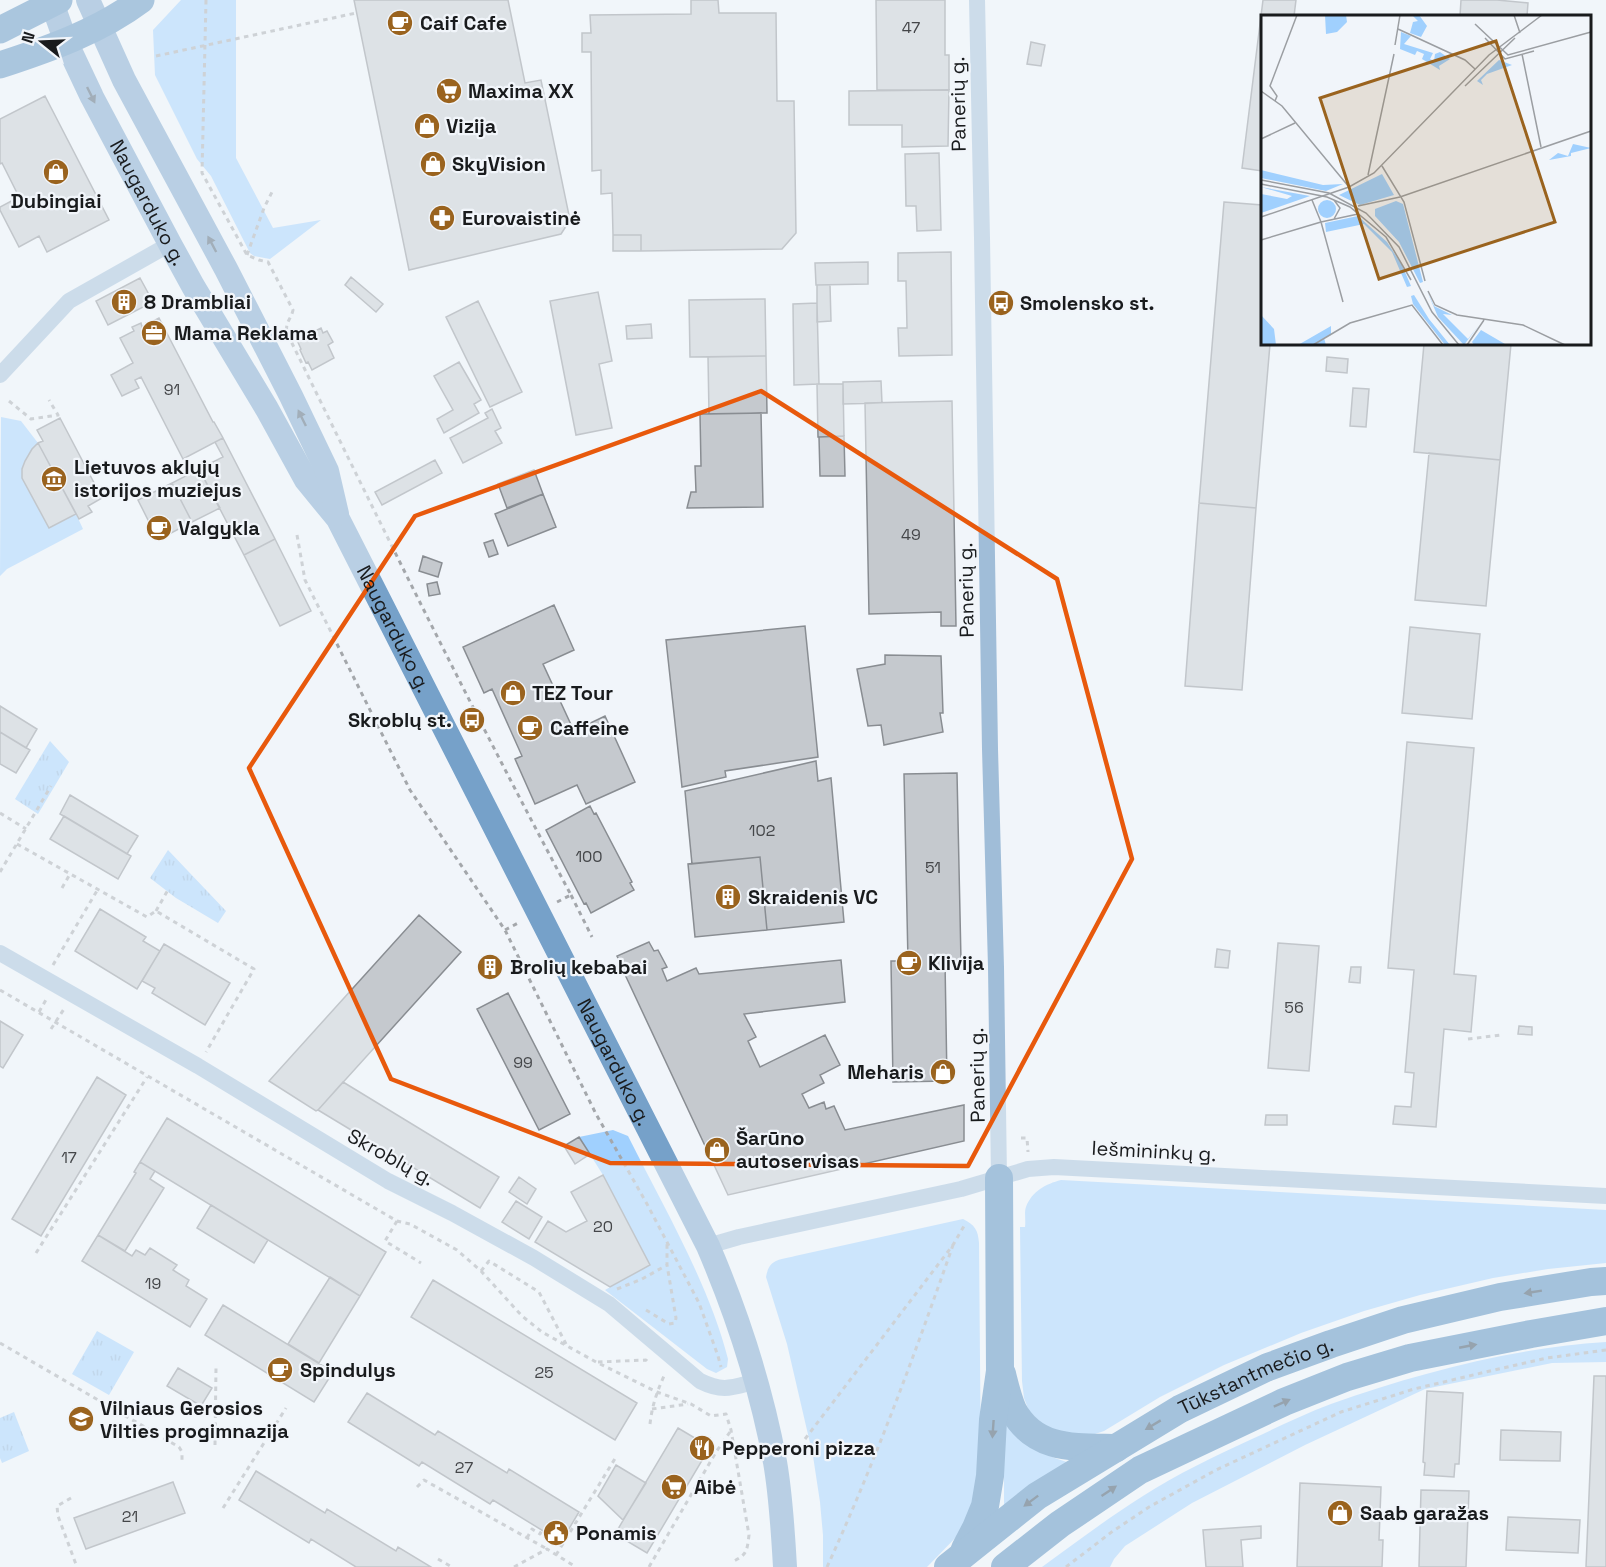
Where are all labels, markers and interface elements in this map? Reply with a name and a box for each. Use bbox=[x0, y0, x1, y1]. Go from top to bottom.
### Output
cafe icon: Caif Cafe bbox=[385, 8, 415, 38]
place label: Caif Cafe bbox=[420, 10, 507, 36]
north arrow bbox=[12, 12, 72, 72]
inset map bbox=[1261, 15, 1591, 345]
house number: 47 bbox=[902, 17, 920, 38]
text: N bbox=[17, 29, 40, 46]
street label: Panerių g. bbox=[944, 56, 972, 152]
supermarket icon: Maxima XX bbox=[434, 76, 464, 106]
place label: Maxima XX bbox=[468, 78, 574, 104]
one-way arrow bbox=[86, 86, 96, 103]
shop icon: Vizija bbox=[412, 111, 442, 141]
place label: Vizija bbox=[446, 113, 497, 139]
street label: Naugarduko g. bbox=[104, 135, 192, 270]
shop icon: SkyVision bbox=[418, 149, 448, 179]
place label: SkyVision bbox=[452, 151, 546, 177]
shop icon: Dubingiai bbox=[41, 157, 71, 187]
place label: Dubingiai bbox=[11, 188, 102, 214]
pharmacy icon: Eurovaistinė bbox=[427, 203, 457, 233]
place label: Eurovaistinė bbox=[462, 205, 581, 231]
one-way arrow bbox=[207, 235, 217, 252]
building icon: 8 Drambliai bbox=[109, 287, 139, 317]
bus stop icon: Smolensko st. bbox=[986, 288, 1016, 318]
place label: 8 Drambliai bbox=[144, 289, 251, 315]
place label: Smolensko st. bbox=[1020, 290, 1154, 316]
office icon: Mama Reklama bbox=[139, 318, 169, 348]
place label: Mama Reklama bbox=[174, 320, 318, 346]
house number: 91 bbox=[164, 379, 180, 400]
one-way arrow bbox=[297, 410, 306, 427]
place label: Lietuvos aklųjų istorijos muziejus bbox=[74, 454, 242, 503]
museum icon: Lietuvos aklųjų istorijos muziejus bbox=[39, 464, 69, 494]
cafe icon: Valgykla bbox=[144, 513, 174, 543]
place label: Valgykla bbox=[178, 515, 260, 541]
house number: 49 bbox=[901, 524, 921, 545]
street label: Panerių g. bbox=[952, 542, 980, 638]
street label: Naugarduko g. bbox=[351, 561, 437, 697]
shop icon: TEZ Tour bbox=[498, 678, 528, 708]
place label: TEZ Tour bbox=[532, 680, 613, 706]
bus stop icon: Skroblų st. bbox=[457, 705, 487, 735]
place label: Skroblų st. bbox=[348, 707, 452, 733]
cafe icon: Caffeine bbox=[515, 713, 545, 743]
place label: Caffeine bbox=[550, 715, 629, 741]
house number: 102 bbox=[749, 820, 775, 841]
house number: 100 bbox=[575, 846, 603, 867]
house number: 51 bbox=[925, 857, 941, 878]
building icon: Skraidenis VC bbox=[713, 882, 743, 912]
place label: Skraidenis VC bbox=[748, 884, 878, 910]
cafe icon: Klivija bbox=[894, 948, 924, 978]
place label: Klivija bbox=[928, 950, 985, 976]
building icon: Brolių kebabai bbox=[475, 952, 505, 982]
place label: Brolių kebabai bbox=[510, 954, 647, 980]
street label: Naugarduko g. bbox=[571, 994, 657, 1130]
house number: 56 bbox=[1284, 997, 1304, 1018]
street label: Panerių g. bbox=[963, 1027, 991, 1123]
house number: 99 bbox=[513, 1052, 533, 1073]
shop icon: Meharis bbox=[928, 1057, 958, 1087]
place label: Meharis bbox=[847, 1059, 924, 1085]
street label: Skroblų g. bbox=[343, 1122, 439, 1192]
place label: Šarūno autoservisas bbox=[736, 1125, 859, 1174]
shop icon: Šarūno autoservisas bbox=[702, 1135, 732, 1165]
street label: Iešmininkų g. bbox=[1091, 1135, 1217, 1167]
house number: 17 bbox=[61, 1147, 77, 1168]
house number: 20 bbox=[593, 1216, 613, 1237]
house number: 19 bbox=[145, 1273, 161, 1294]
one-way arrow bbox=[1523, 1287, 1542, 1296]
street label: Tūkstantmečio g. bbox=[1174, 1331, 1337, 1421]
one-way arrow bbox=[1459, 1341, 1478, 1350]
cafe icon: Spindulys bbox=[265, 1355, 295, 1385]
place label: Spindulys bbox=[300, 1357, 396, 1383]
house number: 25 bbox=[534, 1362, 554, 1383]
place label: Vilniaus Gerosios Vilties progimnazija bbox=[100, 1395, 289, 1444]
one-way arrow bbox=[1274, 1398, 1292, 1408]
school or university icon: Vilniaus Gerosios Vilties progimnazija bbox=[66, 1404, 96, 1434]
one-way arrow bbox=[988, 1419, 997, 1438]
one-way arrow bbox=[1145, 1420, 1161, 1431]
restaurant icon: Pepperoni pizza bbox=[687, 1433, 717, 1463]
place label: Pepperoni pizza bbox=[722, 1435, 876, 1461]
house number: 27 bbox=[455, 1457, 473, 1478]
supermarket icon: Aibė bbox=[659, 1472, 689, 1502]
place label: Aibė bbox=[694, 1474, 736, 1500]
one-way arrow bbox=[1100, 1485, 1116, 1497]
one-way arrow bbox=[1023, 1495, 1038, 1507]
shop icon: Saab garažas bbox=[1325, 1498, 1355, 1528]
place label: Saab garažas bbox=[1360, 1500, 1489, 1526]
house number: 21 bbox=[122, 1506, 138, 1527]
public building icon: Ponamis bbox=[541, 1518, 571, 1548]
place label: Ponamis bbox=[576, 1520, 657, 1546]

